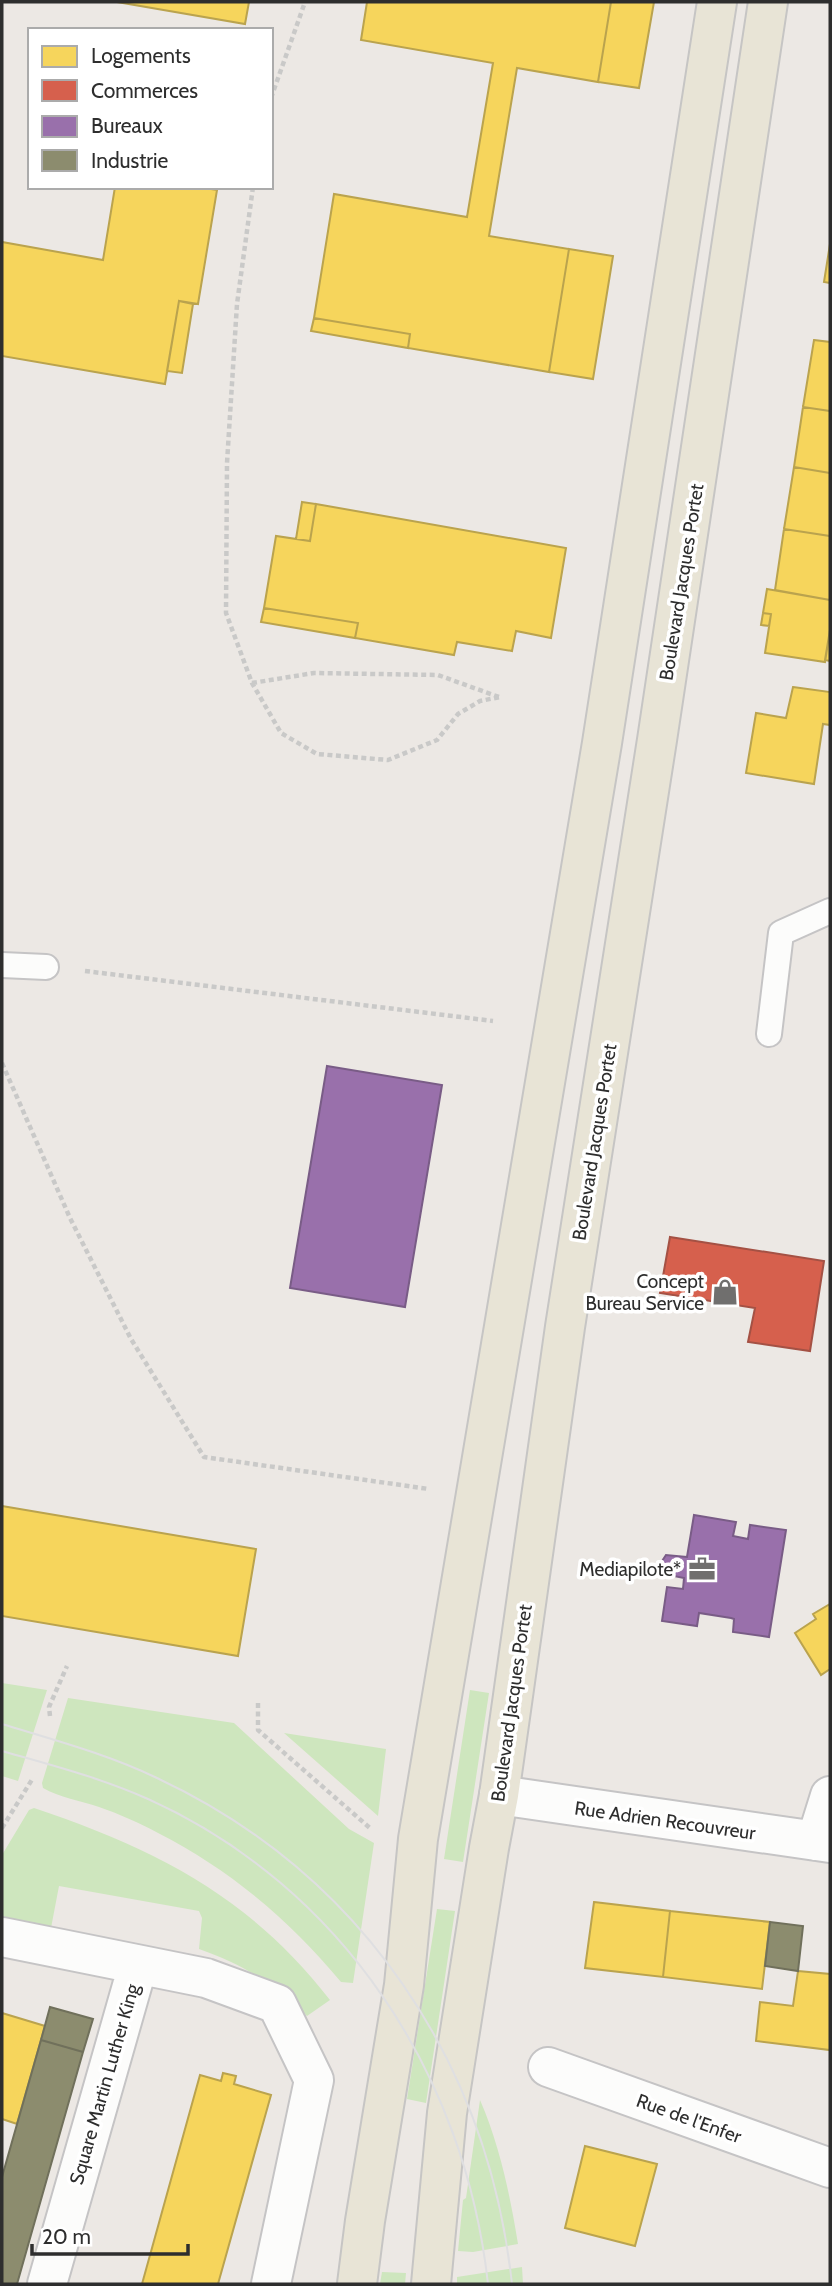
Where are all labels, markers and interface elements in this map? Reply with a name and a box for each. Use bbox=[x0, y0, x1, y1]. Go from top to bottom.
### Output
legend bbox=[28, 28, 273, 189]
text: Logements bbox=[91, 43, 191, 68]
text: Commerces bbox=[91, 78, 198, 103]
text: Bureaux bbox=[91, 113, 163, 138]
text: Industrie bbox=[91, 148, 168, 173]
street label: Boulevard Jacques Portet bbox=[655, 481, 709, 682]
street label: Boulevard Jacques Portet bbox=[568, 1041, 622, 1242]
place label: Concept Bureau Service bbox=[586, 1270, 705, 1315]
shop icon: Concept Bureau Service bbox=[710, 1277, 740, 1307]
office icon: Mediapilote* bbox=[687, 1554, 717, 1584]
place label: Mediapilote* bbox=[579, 1558, 681, 1581]
street label: Boulevard Jacques Portet bbox=[486, 1602, 537, 1803]
street label: Rue Adrien Recouvreur bbox=[573, 1796, 757, 1845]
street label: Square Martin Luther King bbox=[65, 1981, 144, 2187]
street label: Rue de l'Enfer bbox=[633, 2089, 744, 2148]
scale bar bbox=[32, 2212, 187, 2256]
text: 20 m bbox=[42, 2224, 91, 2249]

